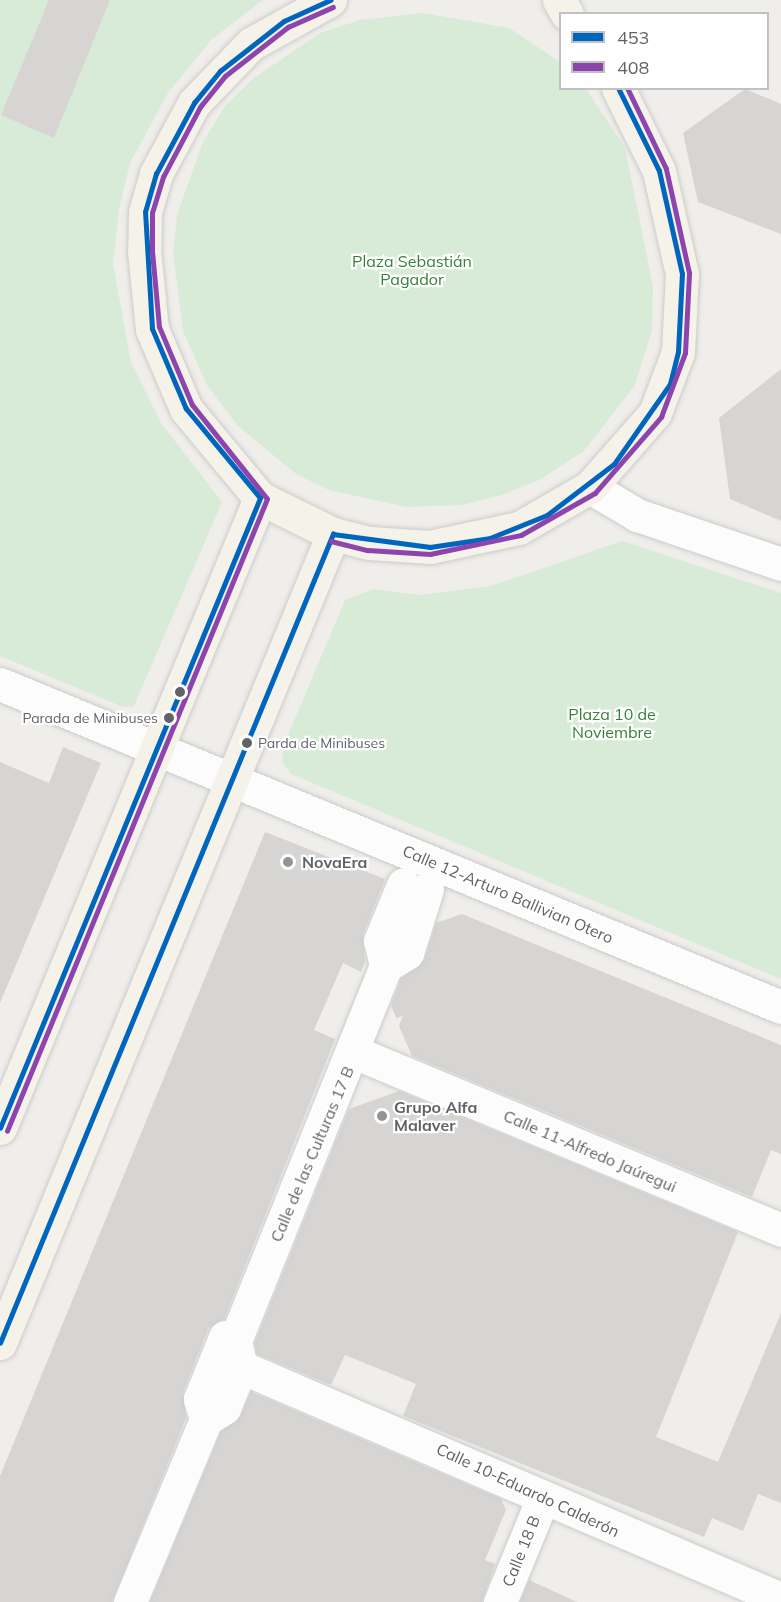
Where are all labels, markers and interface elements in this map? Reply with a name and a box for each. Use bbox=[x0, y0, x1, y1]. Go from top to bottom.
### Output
legend bbox=[559, 12, 769, 90]
text: 453 bbox=[617, 26, 649, 49]
text: 408 bbox=[617, 56, 649, 79]
park label: Plaza Sebastián Pagador bbox=[352, 251, 472, 289]
unlabelled marker bbox=[174, 686, 186, 698]
park label: Plaza 10 de Noviembre bbox=[568, 704, 656, 742]
place label: Parada de Minibuses bbox=[22, 710, 158, 726]
marker: Parada de Minibuses bbox=[163, 712, 175, 724]
place label: Parda de Minibuses bbox=[258, 735, 385, 751]
marker: Parda de Minibuses bbox=[241, 737, 253, 749]
street label: Calle 12-Arturo Ballivian Otero bbox=[400, 841, 616, 947]
place label: NovaEra bbox=[302, 852, 368, 872]
marker: NovaEra bbox=[279, 853, 297, 871]
street label: Calle de las Culturas 17 B bbox=[266, 1063, 358, 1245]
place label: Grupo Alfa Malaver bbox=[394, 1097, 477, 1135]
street label: Calle 11-Alfredo Jaúregui bbox=[501, 1106, 679, 1196]
marker: Grupo Alfa Malaver bbox=[375, 1109, 389, 1123]
street label: Calle 10-Eduardo Calderón bbox=[433, 1439, 623, 1541]
street label: Calle 18 B bbox=[498, 1513, 544, 1589]

